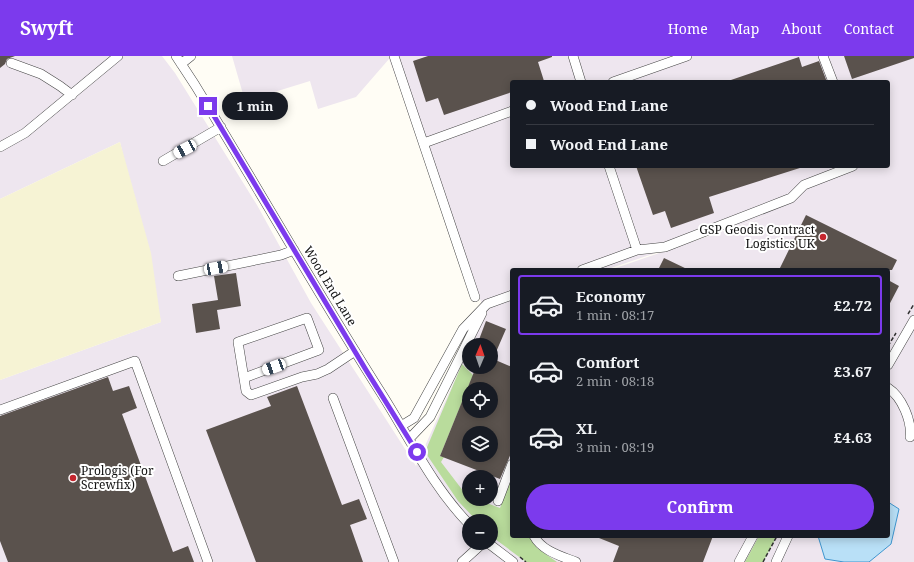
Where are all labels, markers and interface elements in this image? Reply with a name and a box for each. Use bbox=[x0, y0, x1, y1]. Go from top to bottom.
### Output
text: Swyft bbox=[20, 15, 74, 41]
text: Home bbox=[668, 19, 708, 38]
text: Map bbox=[730, 19, 759, 38]
text: About bbox=[781, 19, 822, 38]
text: Contact bbox=[844, 19, 894, 38]
callout: 1 min bbox=[222, 92, 288, 120]
text: Wood End Lane bbox=[550, 95, 668, 115]
route end bbox=[199, 97, 217, 115]
text: 1 min bbox=[237, 97, 273, 115]
text: Wood End Lane bbox=[550, 134, 668, 154]
car bbox=[172, 138, 198, 160]
place label: GSP Geodis Contract Logistics UK bbox=[699, 221, 816, 252]
marker: GSP Geodis Contract Logistics UK bbox=[818, 232, 828, 242]
street label: Wood End Lane bbox=[300, 243, 361, 329]
car bbox=[203, 260, 229, 276]
text: Economy bbox=[576, 286, 645, 306]
icon: car bbox=[528, 287, 564, 323]
text: £2.72 bbox=[834, 295, 872, 315]
text: 1 min · 08:17 bbox=[576, 306, 654, 324]
north arrow bbox=[462, 338, 498, 374]
map controls bbox=[462, 338, 498, 550]
text: Comfort bbox=[576, 352, 639, 372]
icon: car bbox=[528, 353, 564, 389]
car bbox=[261, 357, 287, 377]
text: £3.67 bbox=[834, 361, 872, 381]
text: 2 min · 08:18 bbox=[576, 372, 654, 390]
button: locate bbox=[462, 382, 498, 418]
text: XL bbox=[576, 418, 597, 438]
icon: car bbox=[528, 419, 564, 455]
button: layers bbox=[462, 426, 498, 462]
text: £4.63 bbox=[834, 427, 872, 447]
text: 3 min · 08:19 bbox=[576, 438, 654, 456]
route start bbox=[408, 443, 426, 461]
place label: Prologis (For Screwfix) bbox=[81, 462, 154, 493]
button: + bbox=[462, 470, 498, 506]
marker: Prologis (For Screwfix) bbox=[68, 473, 78, 483]
button: Confirm bbox=[526, 484, 874, 530]
button: − bbox=[462, 514, 498, 550]

